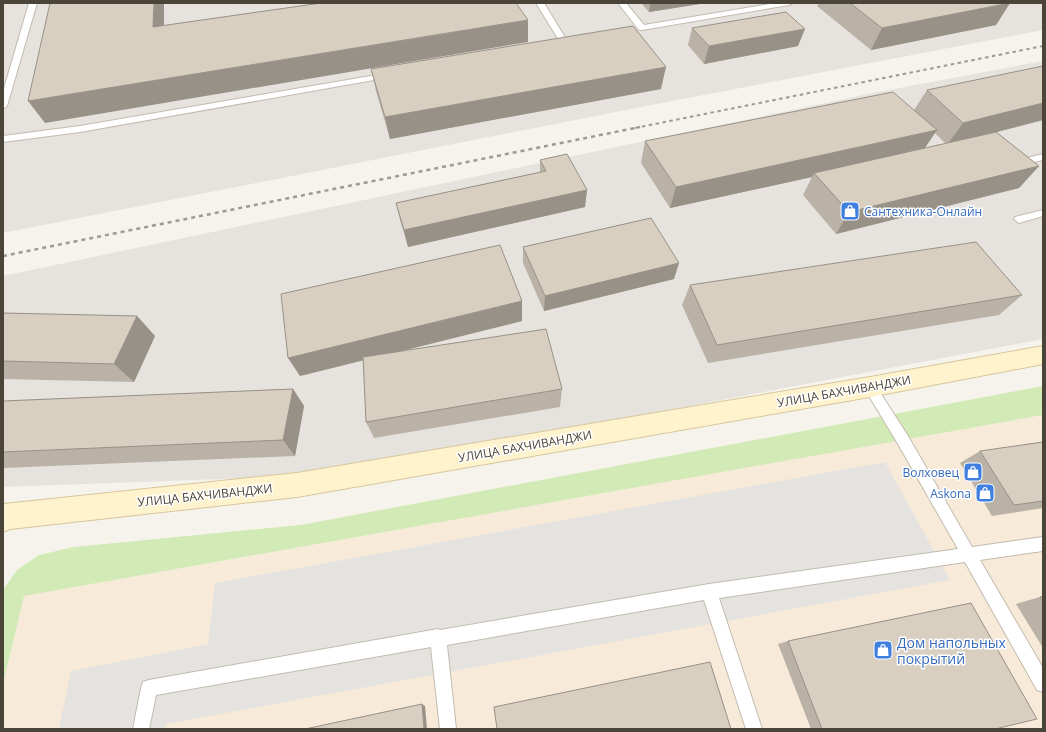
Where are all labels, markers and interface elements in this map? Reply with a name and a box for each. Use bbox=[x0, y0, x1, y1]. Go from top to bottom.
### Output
shop icon: Сантехника-Онлайн bbox=[839, 200, 861, 222]
place label: Сантехника-Онлайн bbox=[864, 203, 982, 220]
street label: УЛИЦА БАХЧИВАНДЖИ bbox=[776, 371, 912, 411]
street label: УЛИЦА БАХЧИВАНДЖИ bbox=[457, 426, 593, 466]
shop icon: Волховец bbox=[962, 461, 984, 483]
place label: Волховец bbox=[903, 464, 959, 481]
street label: УЛИЦА БАХЧИВАНДЖИ bbox=[137, 479, 273, 511]
shop icon: Askona bbox=[974, 482, 996, 504]
place label: Askona bbox=[930, 485, 971, 502]
place label: Дом напольных покрытий bbox=[897, 633, 1007, 668]
shop icon: Дом напольных покрытий bbox=[872, 639, 894, 661]

